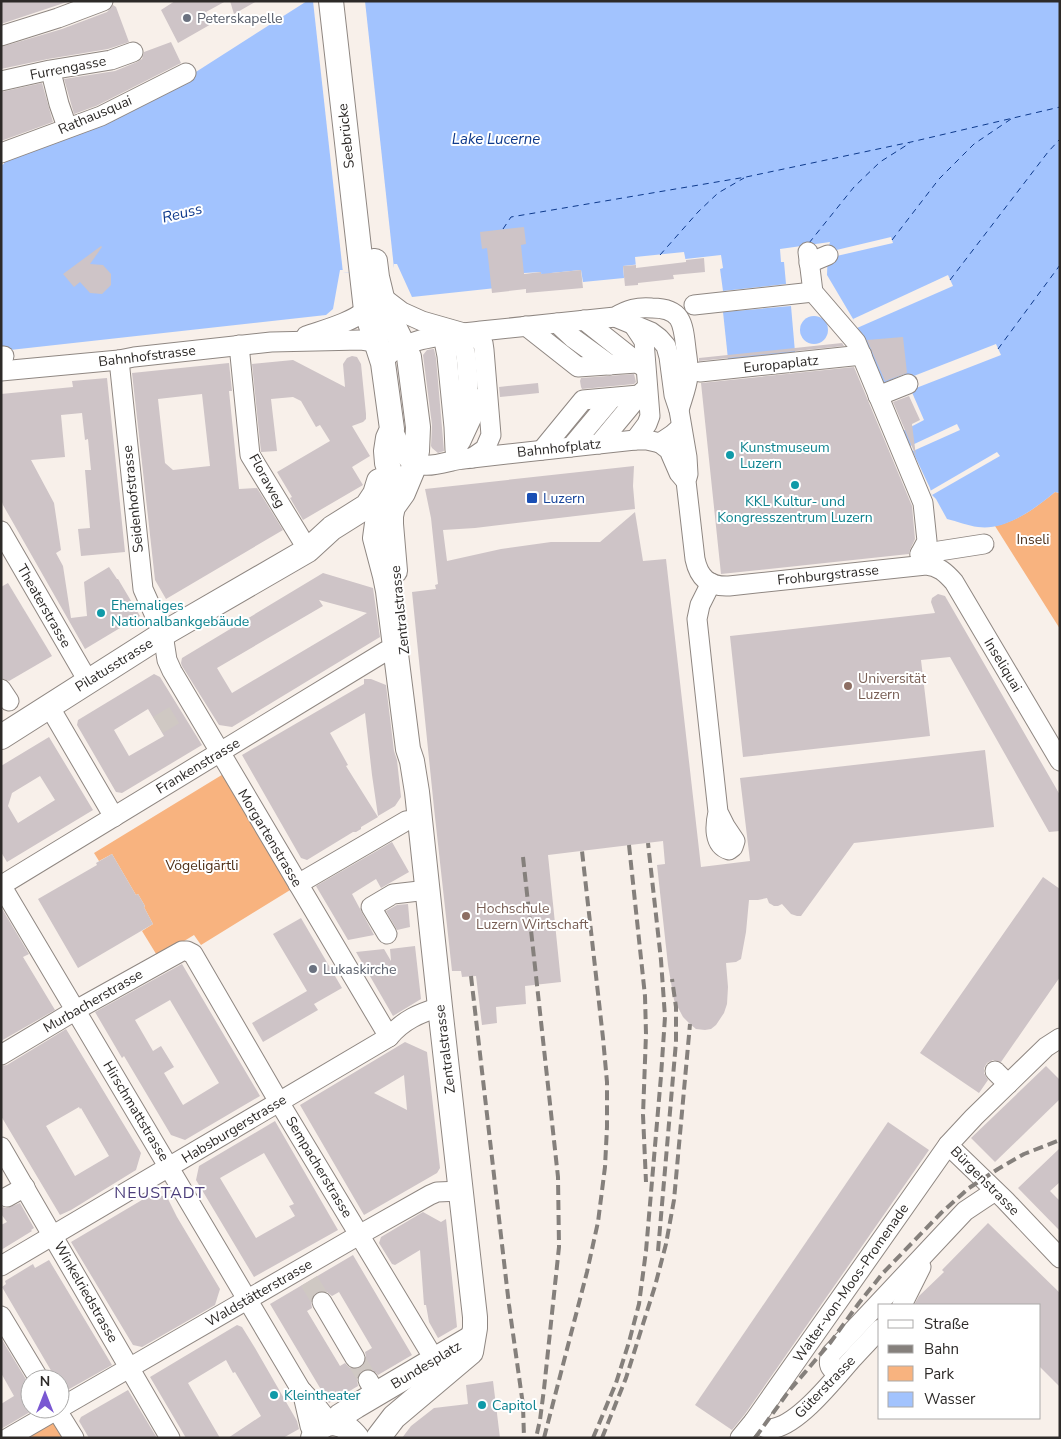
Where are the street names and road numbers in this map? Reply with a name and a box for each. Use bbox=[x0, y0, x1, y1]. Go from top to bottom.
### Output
street label: Furrengasse bbox=[28, 51, 108, 85]
street label: Rathausquai bbox=[55, 91, 135, 139]
street label: Seebrücke bbox=[333, 103, 359, 169]
street label: Bahnhofstrasse bbox=[97, 341, 197, 371]
street label: Europaplatz bbox=[743, 351, 820, 377]
street label: Bahnhofplatz bbox=[516, 434, 602, 462]
street label: Seidenhofstrasse bbox=[118, 444, 148, 554]
street label: Floraweg bbox=[244, 451, 290, 511]
street label: Frohburgstrasse bbox=[776, 560, 880, 590]
street label: Theaterstrasse bbox=[12, 561, 76, 651]
street label: Zentralstrasse bbox=[386, 564, 414, 656]
street label: Pilatusstrasse bbox=[72, 634, 156, 696]
street label: Inseliquai bbox=[979, 634, 1027, 696]
street label: Frankenstrasse bbox=[152, 733, 244, 799]
street label: Morgartenstrasse bbox=[233, 786, 307, 890]
street label: Murbacherstrasse bbox=[40, 965, 146, 1037]
street label: Zentralstrasse bbox=[430, 1003, 460, 1095]
street label: Hirschmattstrasse bbox=[99, 1057, 173, 1165]
street label: Habsburgerstrasse bbox=[178, 1090, 290, 1168]
street label: Sempacherstrasse bbox=[281, 1113, 357, 1221]
street label: Bürgenstrasse bbox=[946, 1142, 1024, 1220]
street label: Walter-von-Moos-Promenade bbox=[789, 1200, 913, 1366]
street label: Winkelriedstrasse bbox=[49, 1238, 123, 1346]
street label: Waldstätterstrasse bbox=[202, 1255, 316, 1331]
street label: Bundesplatz bbox=[387, 1336, 465, 1393]
street label: Güterstrasse bbox=[790, 1352, 860, 1422]

